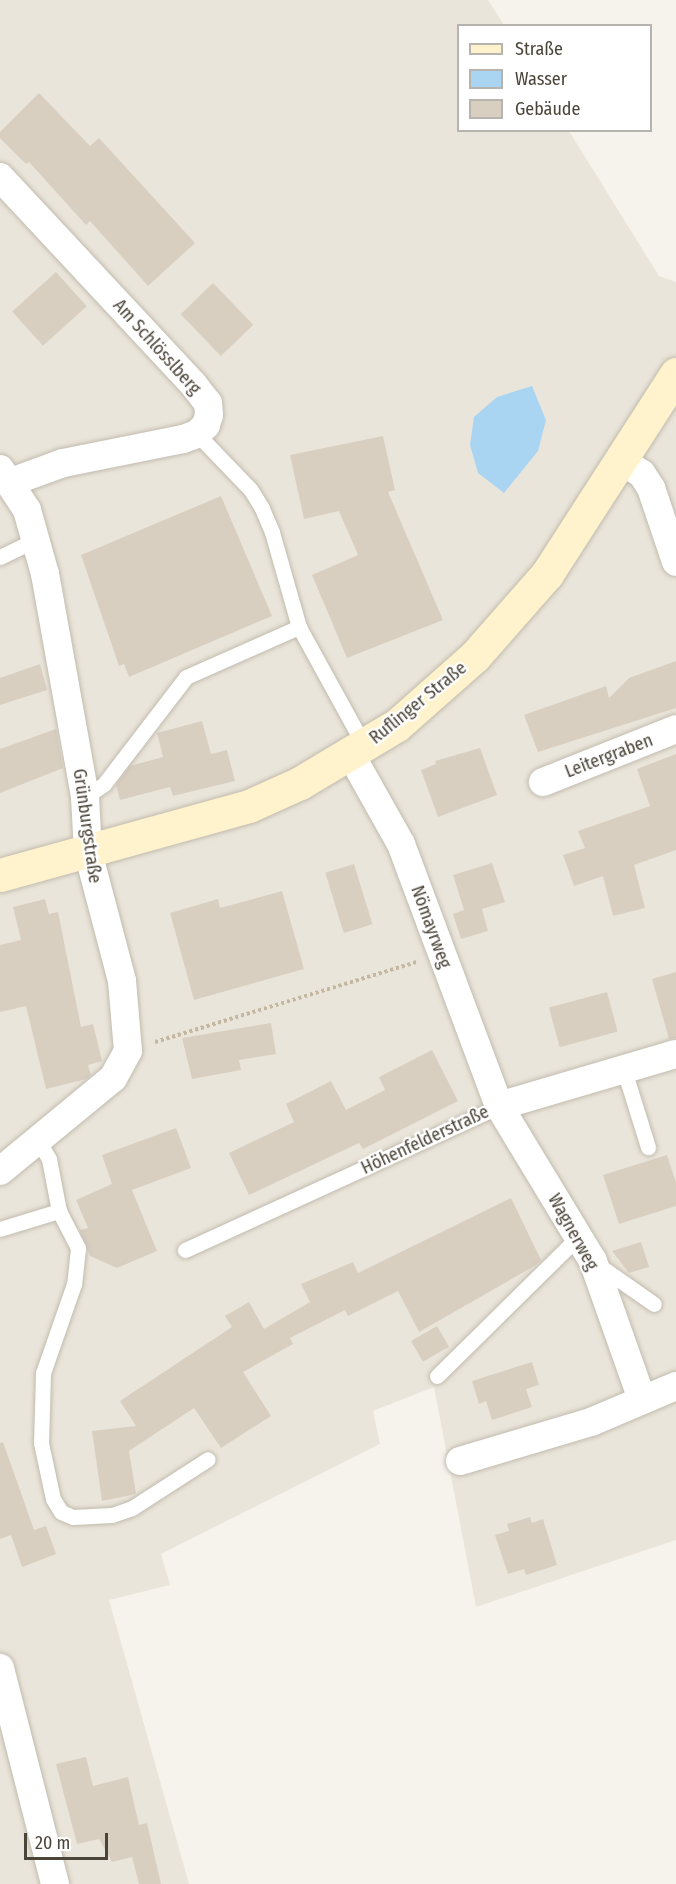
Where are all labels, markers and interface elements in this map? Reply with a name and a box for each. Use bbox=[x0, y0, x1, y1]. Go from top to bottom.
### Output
legend bbox=[457, 24, 652, 132]
text: Straße bbox=[515, 38, 563, 60]
text: Wasser bbox=[515, 68, 567, 90]
text: Gebäude bbox=[515, 98, 580, 120]
street label: Am Schlösslberg bbox=[109, 295, 205, 399]
street label: Ruflinger Straße bbox=[365, 657, 471, 749]
street label: Leitergraben bbox=[562, 729, 656, 783]
street label: Grünburgstraße bbox=[68, 767, 106, 885]
street label: Nömayrweg bbox=[406, 883, 456, 971]
street label: Höhenfelderstraße bbox=[358, 1101, 492, 1179]
street label: Wagnerweg bbox=[543, 1190, 603, 1274]
scale bar bbox=[27, 1821, 111, 1859]
text: 20 m bbox=[35, 1832, 70, 1854]

